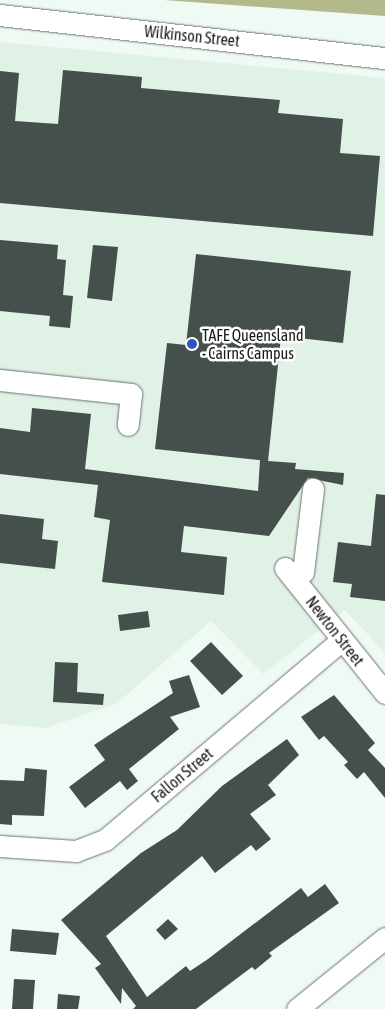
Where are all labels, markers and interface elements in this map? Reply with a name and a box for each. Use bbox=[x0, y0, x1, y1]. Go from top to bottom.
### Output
street label: Wilkinson Street bbox=[143, 21, 241, 51]
place label: TAFE Queensland - Cairns Campus bbox=[202, 325, 304, 363]
marker: TAFE Queensland - Cairns Campus bbox=[186, 338, 198, 350]
street label: Newton Street bbox=[302, 592, 368, 670]
street label: Fallon Street bbox=[147, 744, 217, 806]

